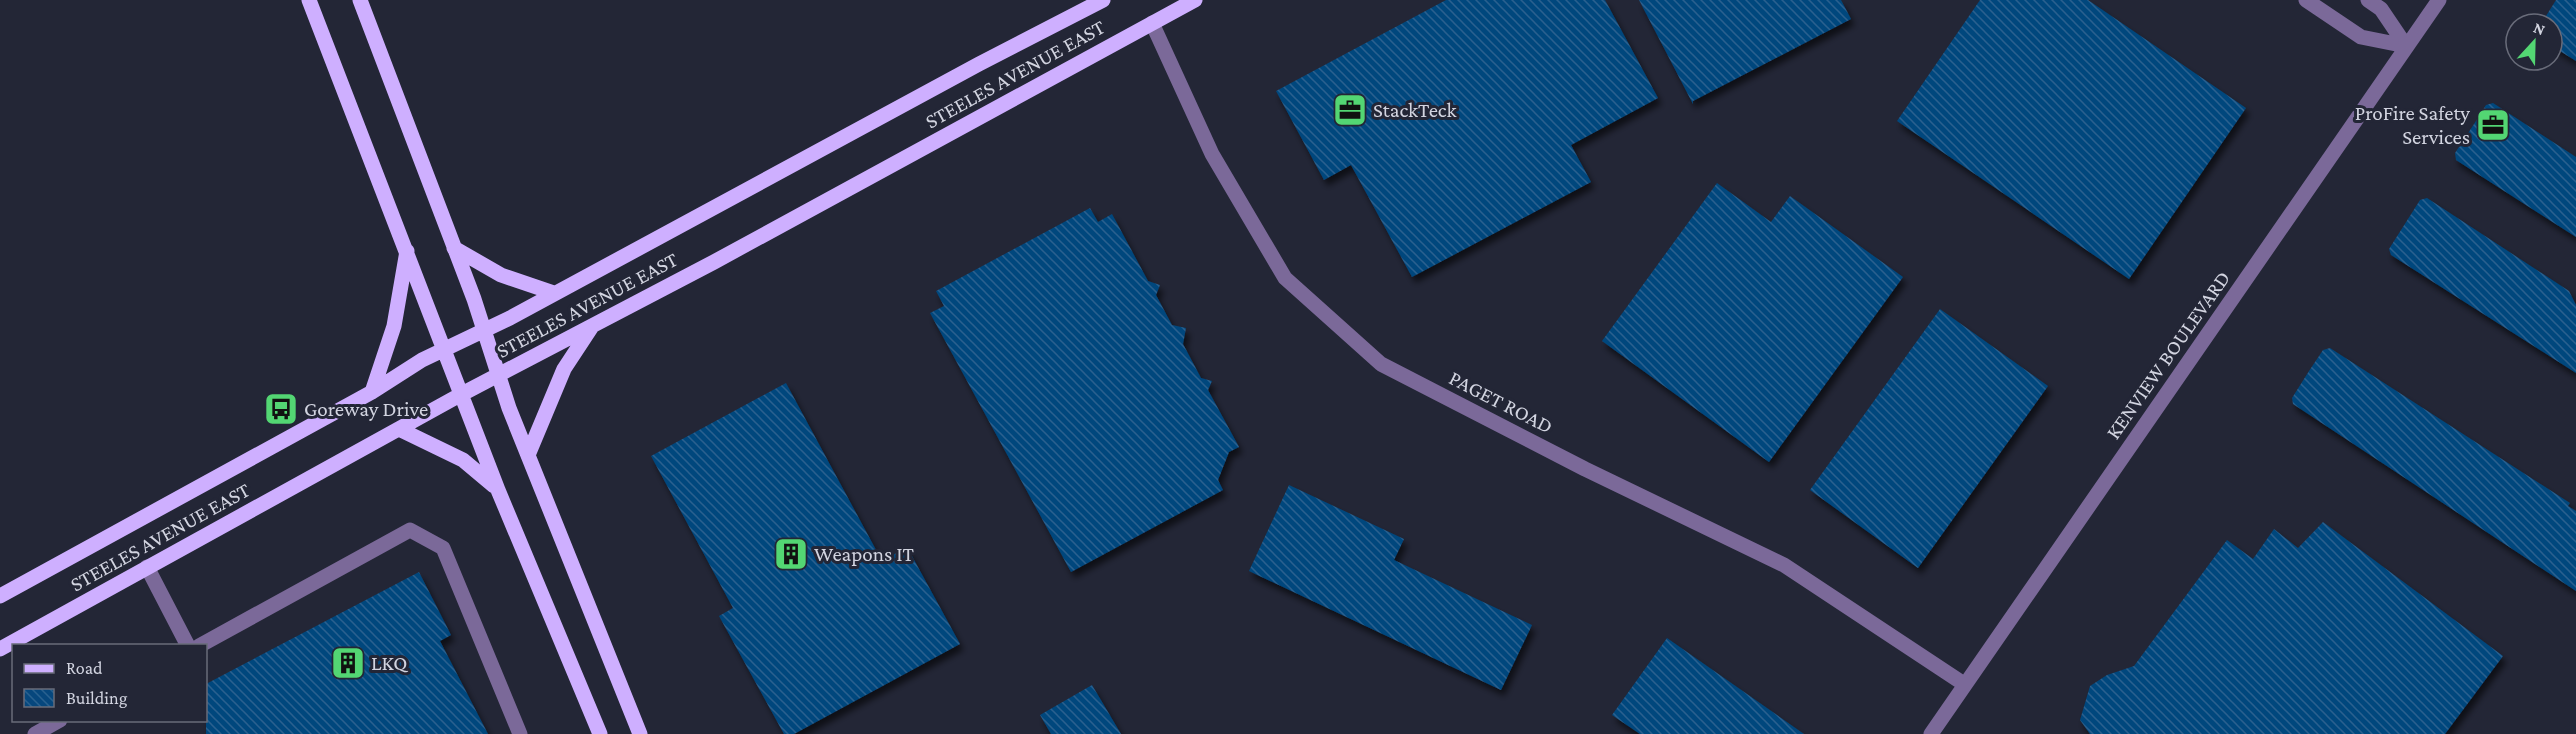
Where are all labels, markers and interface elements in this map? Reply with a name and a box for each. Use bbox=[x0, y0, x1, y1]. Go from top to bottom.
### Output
north arrow bbox=[2504, 12, 2564, 72]
street label: STEELES AVENUE EAST bbox=[921, 14, 1110, 133]
text: N bbox=[2531, 19, 2548, 39]
office icon: StackTeck bbox=[1332, 92, 1368, 128]
place label: StackTeck bbox=[1373, 98, 1457, 122]
place label: ProFire Safety Services bbox=[2355, 101, 2470, 149]
office icon: ProFire Safety Services bbox=[2475, 107, 2511, 143]
street label: STEELES AVENUE EAST bbox=[492, 247, 682, 363]
street label: KENVIEW BOULEVARD bbox=[2101, 266, 2235, 444]
street label: PAGET ROAD bbox=[1445, 366, 1557, 438]
bus stop icon: Goreway Drive bbox=[263, 391, 299, 427]
place label: Goreway Drive bbox=[304, 397, 428, 421]
street label: STEELES AVENUE EAST bbox=[66, 477, 255, 596]
building icon: Weapons IT bbox=[773, 536, 809, 572]
place label: Weapons IT bbox=[814, 542, 915, 566]
legend bbox=[12, 644, 207, 722]
building icon: LKQ bbox=[330, 645, 366, 681]
place label: LKQ bbox=[371, 651, 408, 675]
text: Road bbox=[66, 658, 103, 678]
text: Building bbox=[66, 688, 128, 708]

